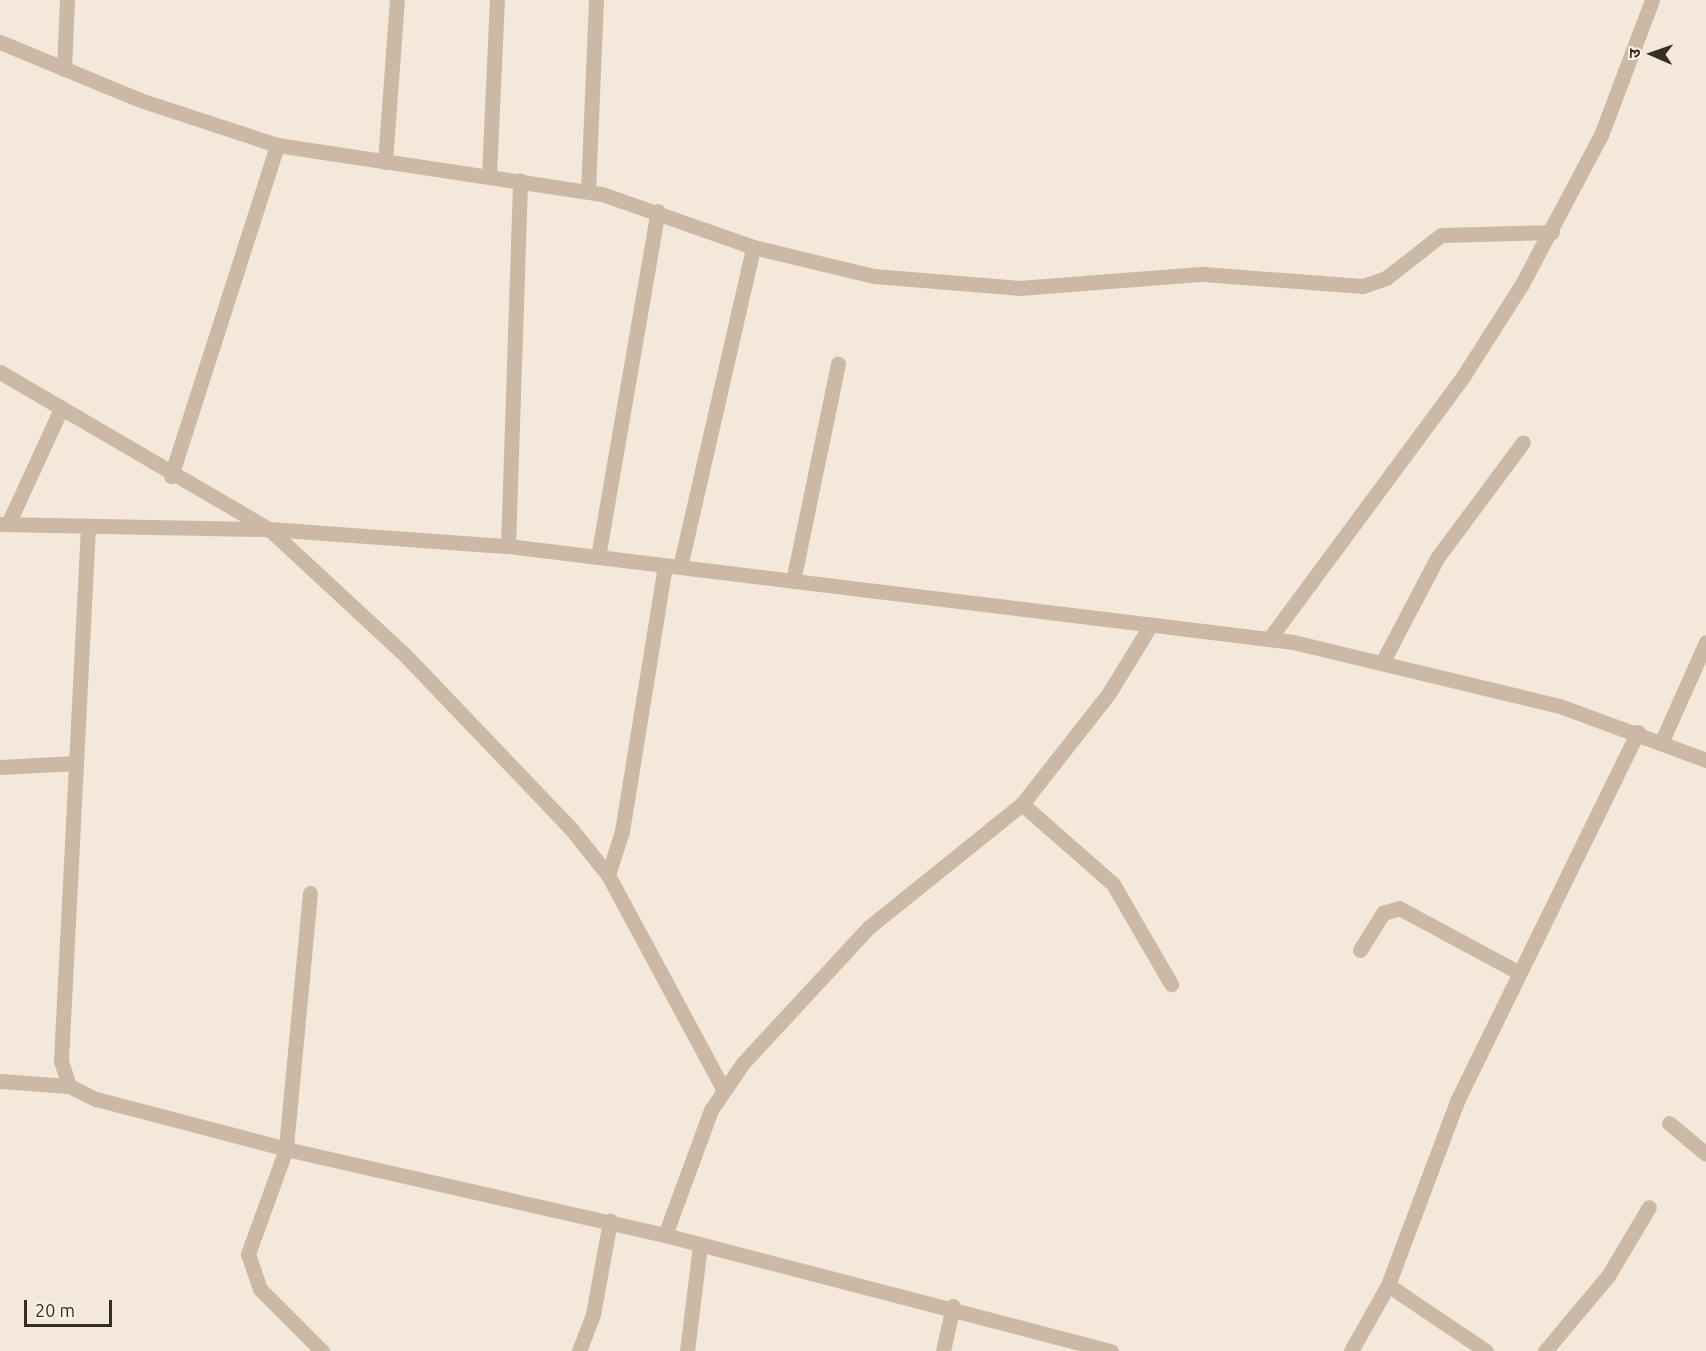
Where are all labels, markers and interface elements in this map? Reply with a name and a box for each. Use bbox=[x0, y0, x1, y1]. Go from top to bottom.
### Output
north arrow bbox=[1622, 24, 1682, 84]
text: उ bbox=[1625, 48, 1643, 58]
scale bar bbox=[27, 1288, 116, 1326]
text: 20 m bbox=[35, 1300, 75, 1320]

